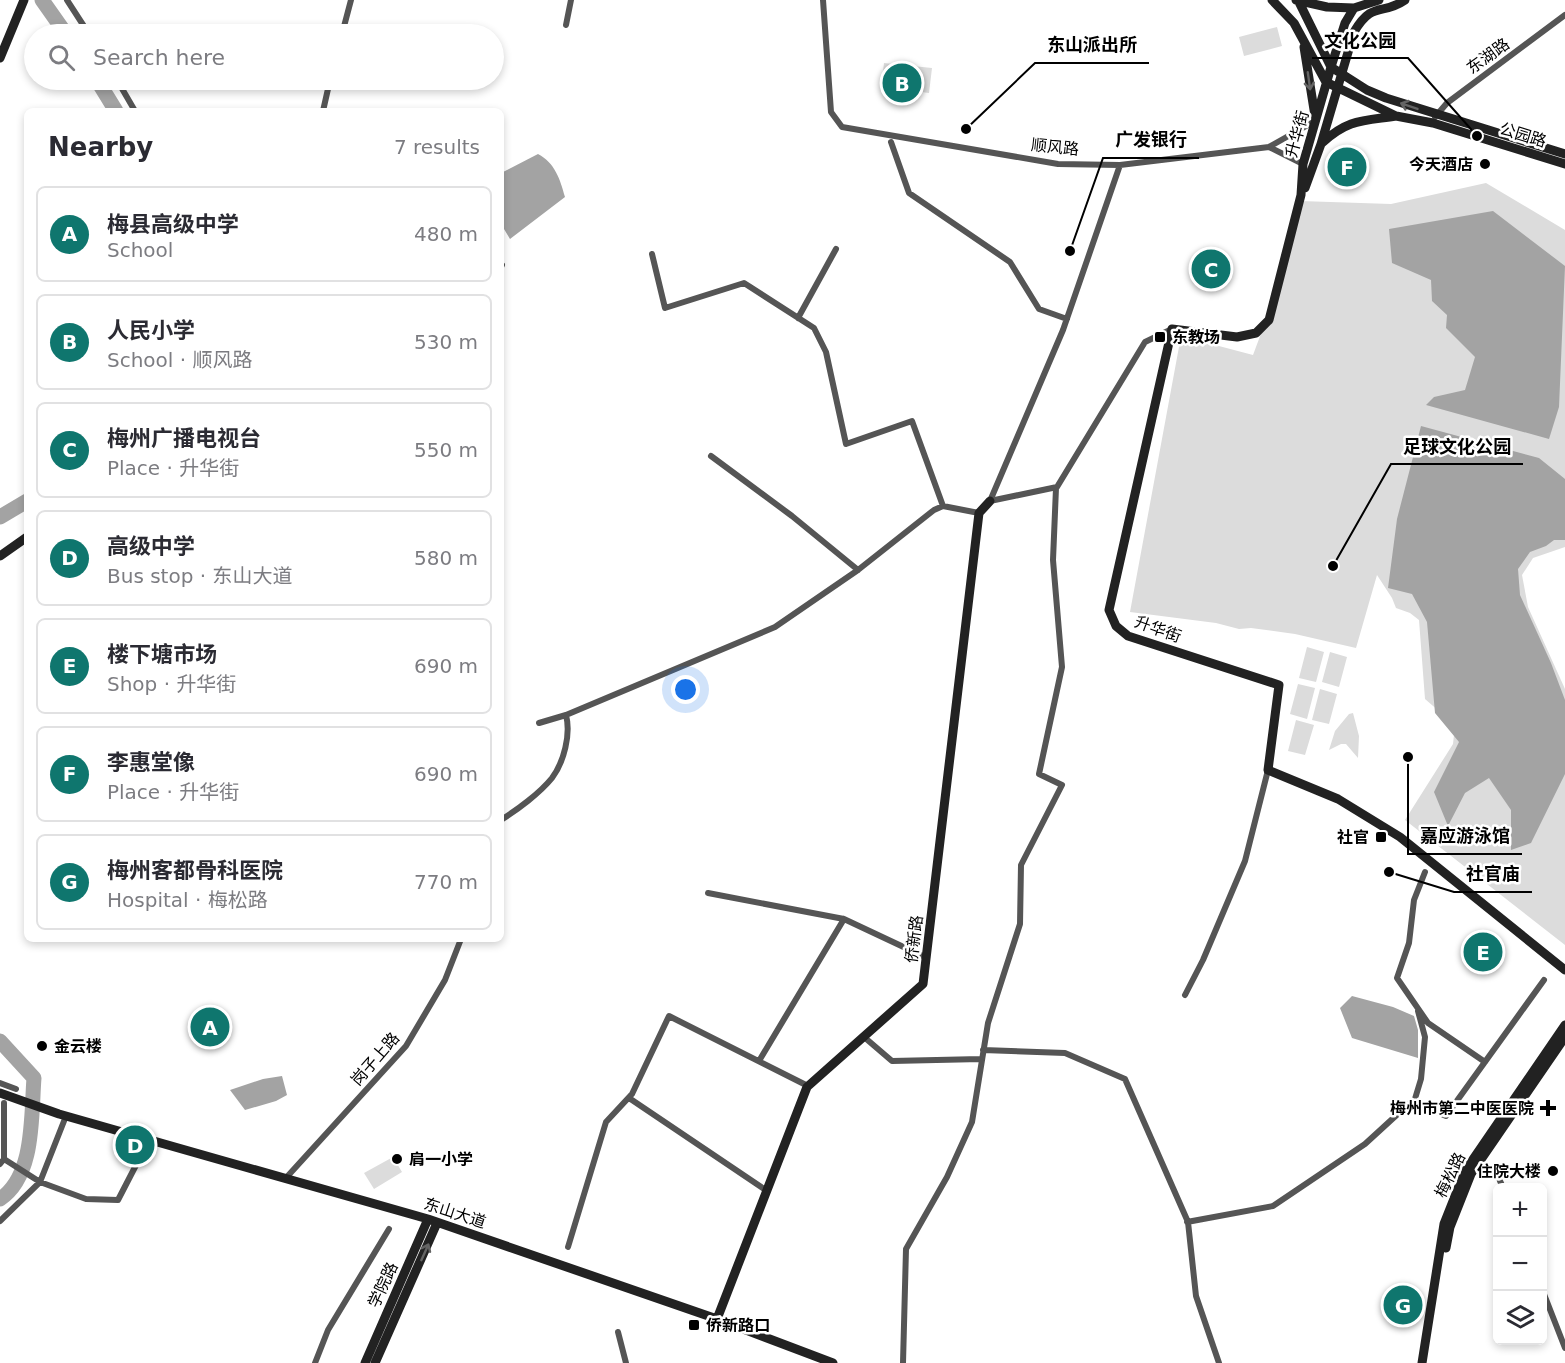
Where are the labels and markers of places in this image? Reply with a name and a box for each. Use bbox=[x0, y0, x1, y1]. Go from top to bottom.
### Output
callout: 文化公园 bbox=[1312, 22, 1408, 58]
callout: 东山派出所 bbox=[1035, 27, 1149, 63]
pin: B bbox=[882, 60, 922, 106]
callout: 广发银行 bbox=[1103, 122, 1199, 158]
pin: F bbox=[1328, 144, 1366, 190]
place label: 今天酒店 bbox=[1409, 155, 1473, 174]
marker: 今天酒店 bbox=[1478, 157, 1492, 171]
pin: C bbox=[1192, 246, 1230, 292]
place label: 东教场 bbox=[1172, 328, 1220, 347]
marker: 东教场 bbox=[1153, 330, 1167, 344]
callout: 足球文化公园 bbox=[1391, 428, 1523, 464]
callout: 嘉应游泳馆 bbox=[1408, 818, 1522, 854]
place label: 社官 bbox=[1337, 828, 1369, 847]
marker: 社官 bbox=[1374, 830, 1388, 844]
callout: 社官庙 bbox=[1454, 856, 1532, 892]
pin: E bbox=[1464, 930, 1502, 974]
pin: A bbox=[190, 1004, 230, 1050]
place label: 金云楼 bbox=[54, 1037, 102, 1056]
marker: 金云楼 bbox=[35, 1039, 49, 1053]
place label: 梅州市第二中医医院 bbox=[1390, 1099, 1534, 1118]
marker: 梅州市第二中医医院 bbox=[1539, 1099, 1557, 1117]
pin: D bbox=[116, 1122, 154, 1168]
place label: 肩一小学 bbox=[409, 1150, 473, 1169]
marker: 肩一小学 bbox=[390, 1152, 404, 1166]
place label: 住院大楼 bbox=[1477, 1162, 1541, 1181]
marker: 住院大楼 bbox=[1546, 1164, 1560, 1178]
pin: G bbox=[1384, 1282, 1422, 1328]
place label: 侨新路口 bbox=[706, 1316, 770, 1335]
marker: 侨新路口 bbox=[687, 1318, 701, 1332]

